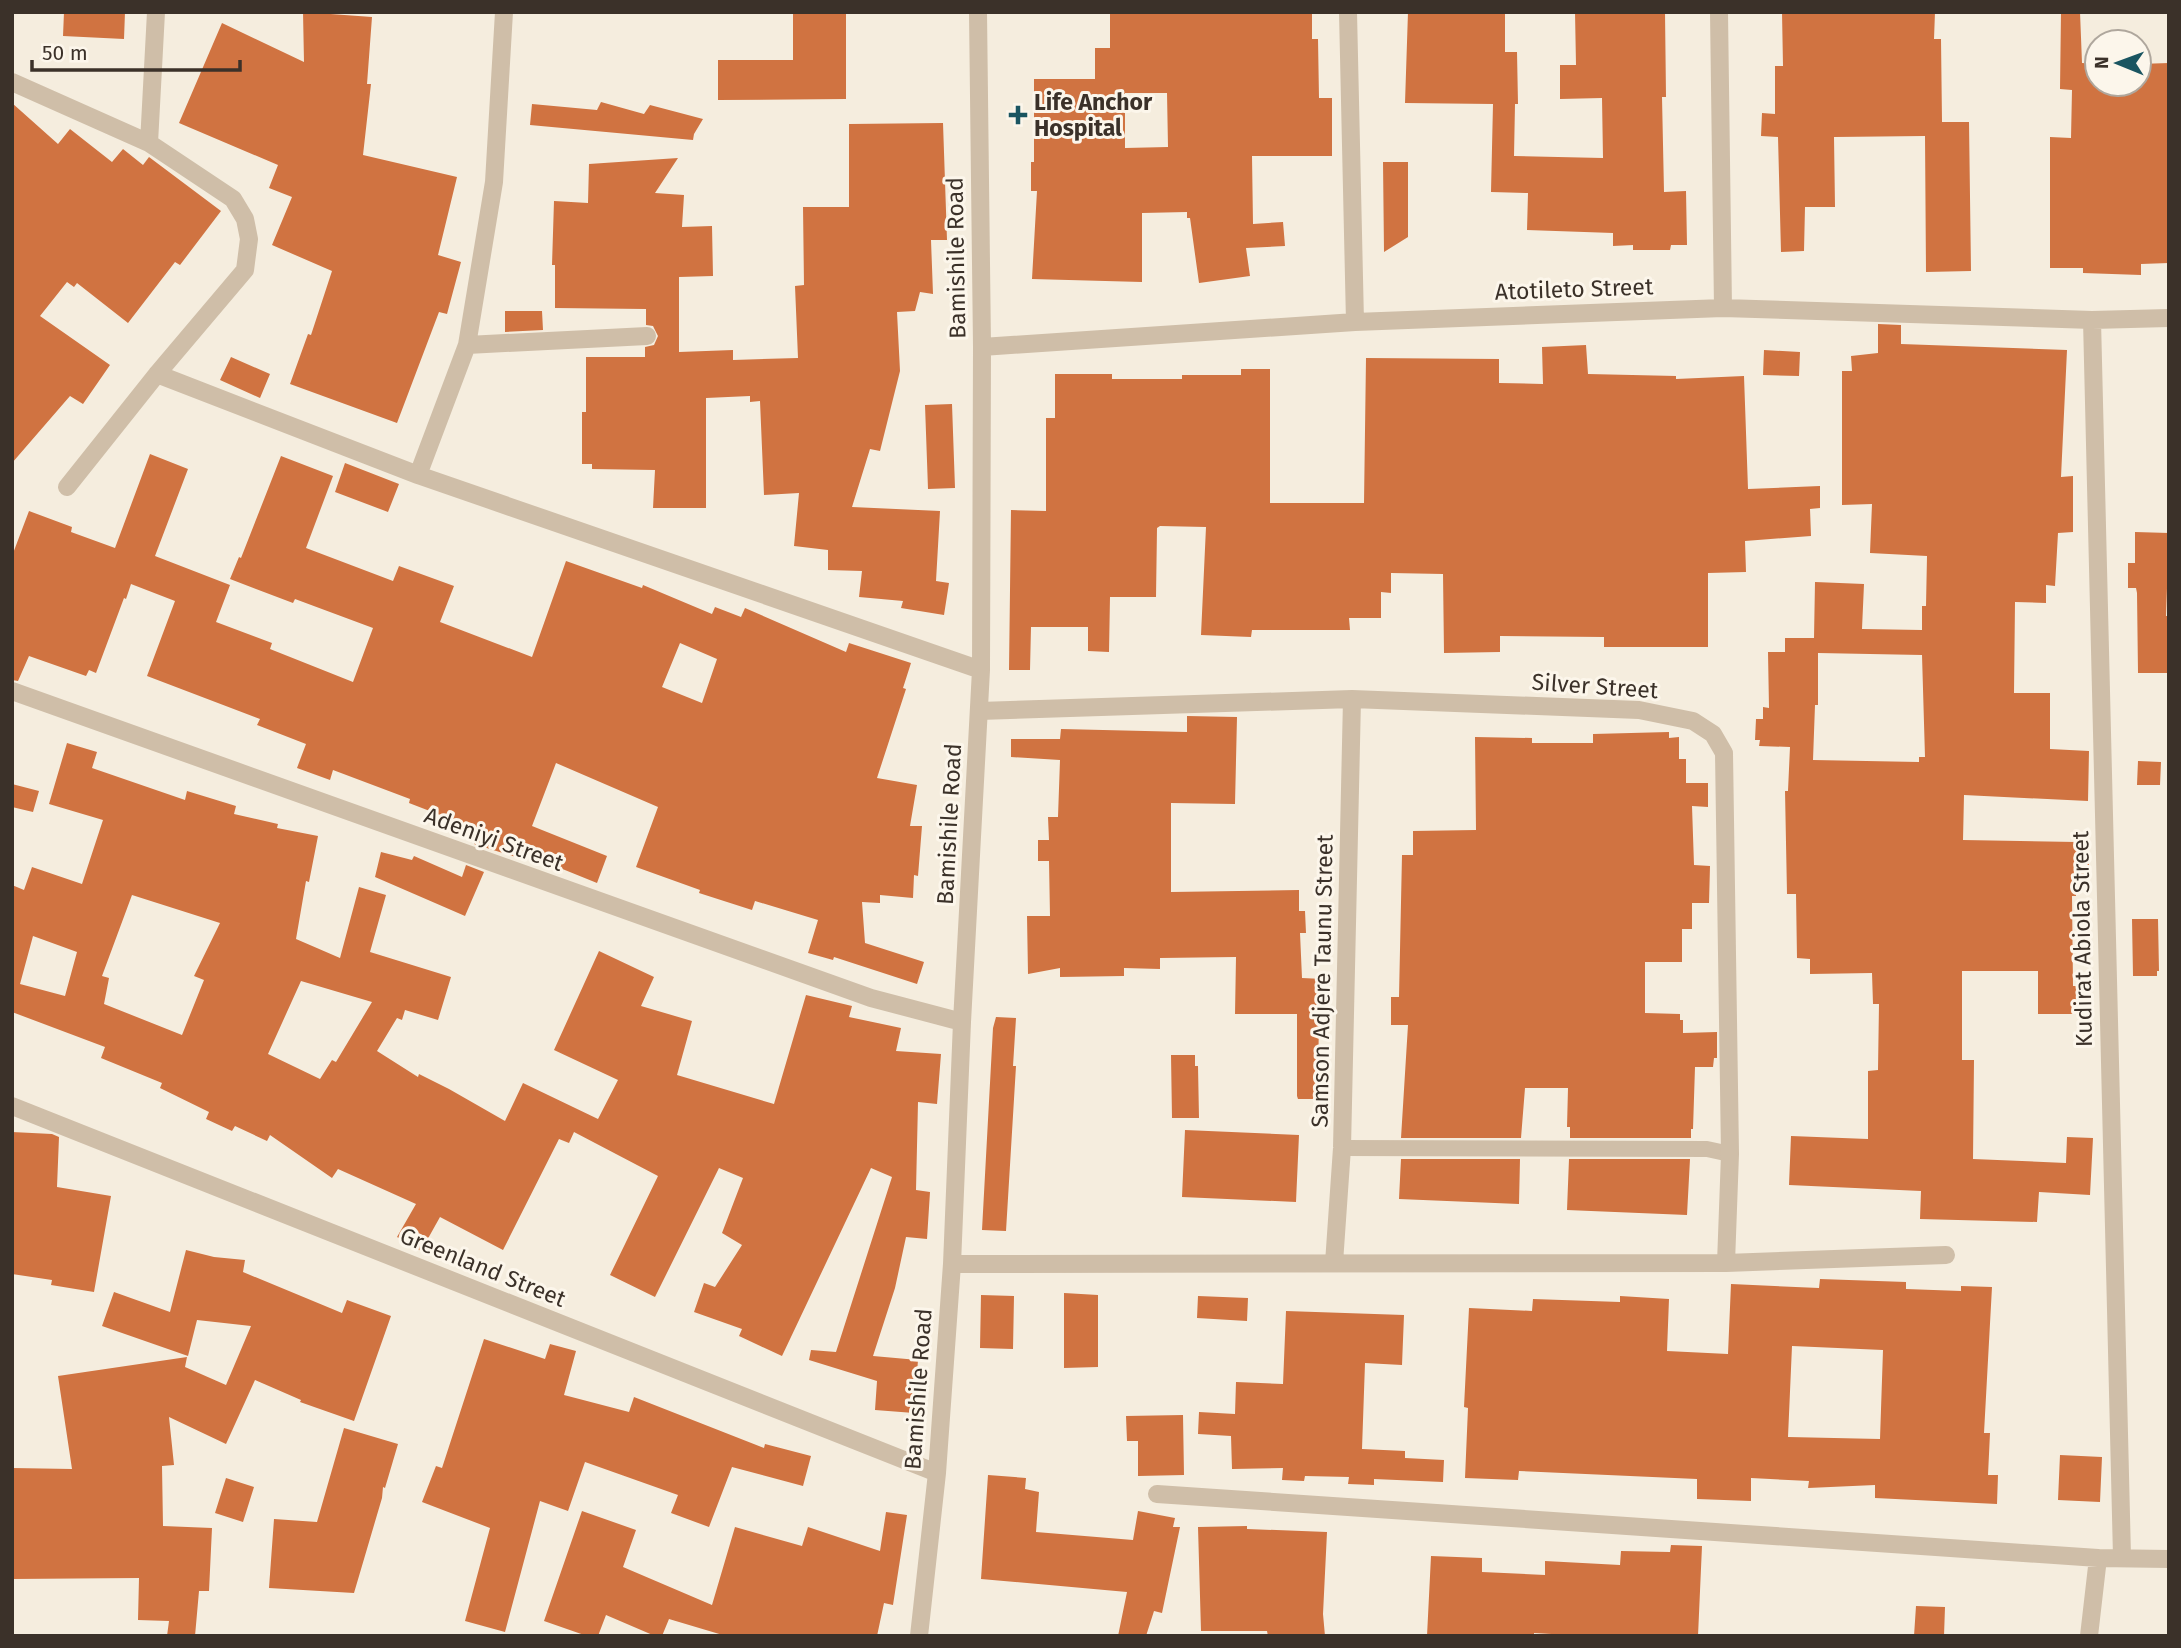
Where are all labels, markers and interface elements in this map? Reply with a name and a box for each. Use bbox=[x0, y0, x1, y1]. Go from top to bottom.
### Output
scale bar bbox=[32, 28, 240, 72]
north arrow bbox=[2083, 28, 2153, 98]
text: 50 m bbox=[42, 40, 88, 66]
text: N bbox=[2090, 56, 2113, 69]
place label: Life Anchor Hospital bbox=[1034, 88, 1153, 142]
marker: Life Anchor Hospital bbox=[1008, 105, 1028, 125]
street label: Bamishile Road bbox=[941, 177, 971, 339]
street label: Atotileto Street bbox=[1494, 272, 1654, 306]
street label: Silver Street bbox=[1531, 668, 1660, 704]
street label: Bamishile Road bbox=[931, 743, 967, 905]
street label: Adeniyi Street bbox=[421, 801, 568, 877]
street label: Kudirat Abiola Street bbox=[2066, 830, 2098, 1047]
street label: Samson Adjere Taunu Street bbox=[1305, 833, 1339, 1128]
street label: Greenland Street bbox=[396, 1221, 571, 1313]
street label: Bamishile Road bbox=[898, 1307, 938, 1471]

